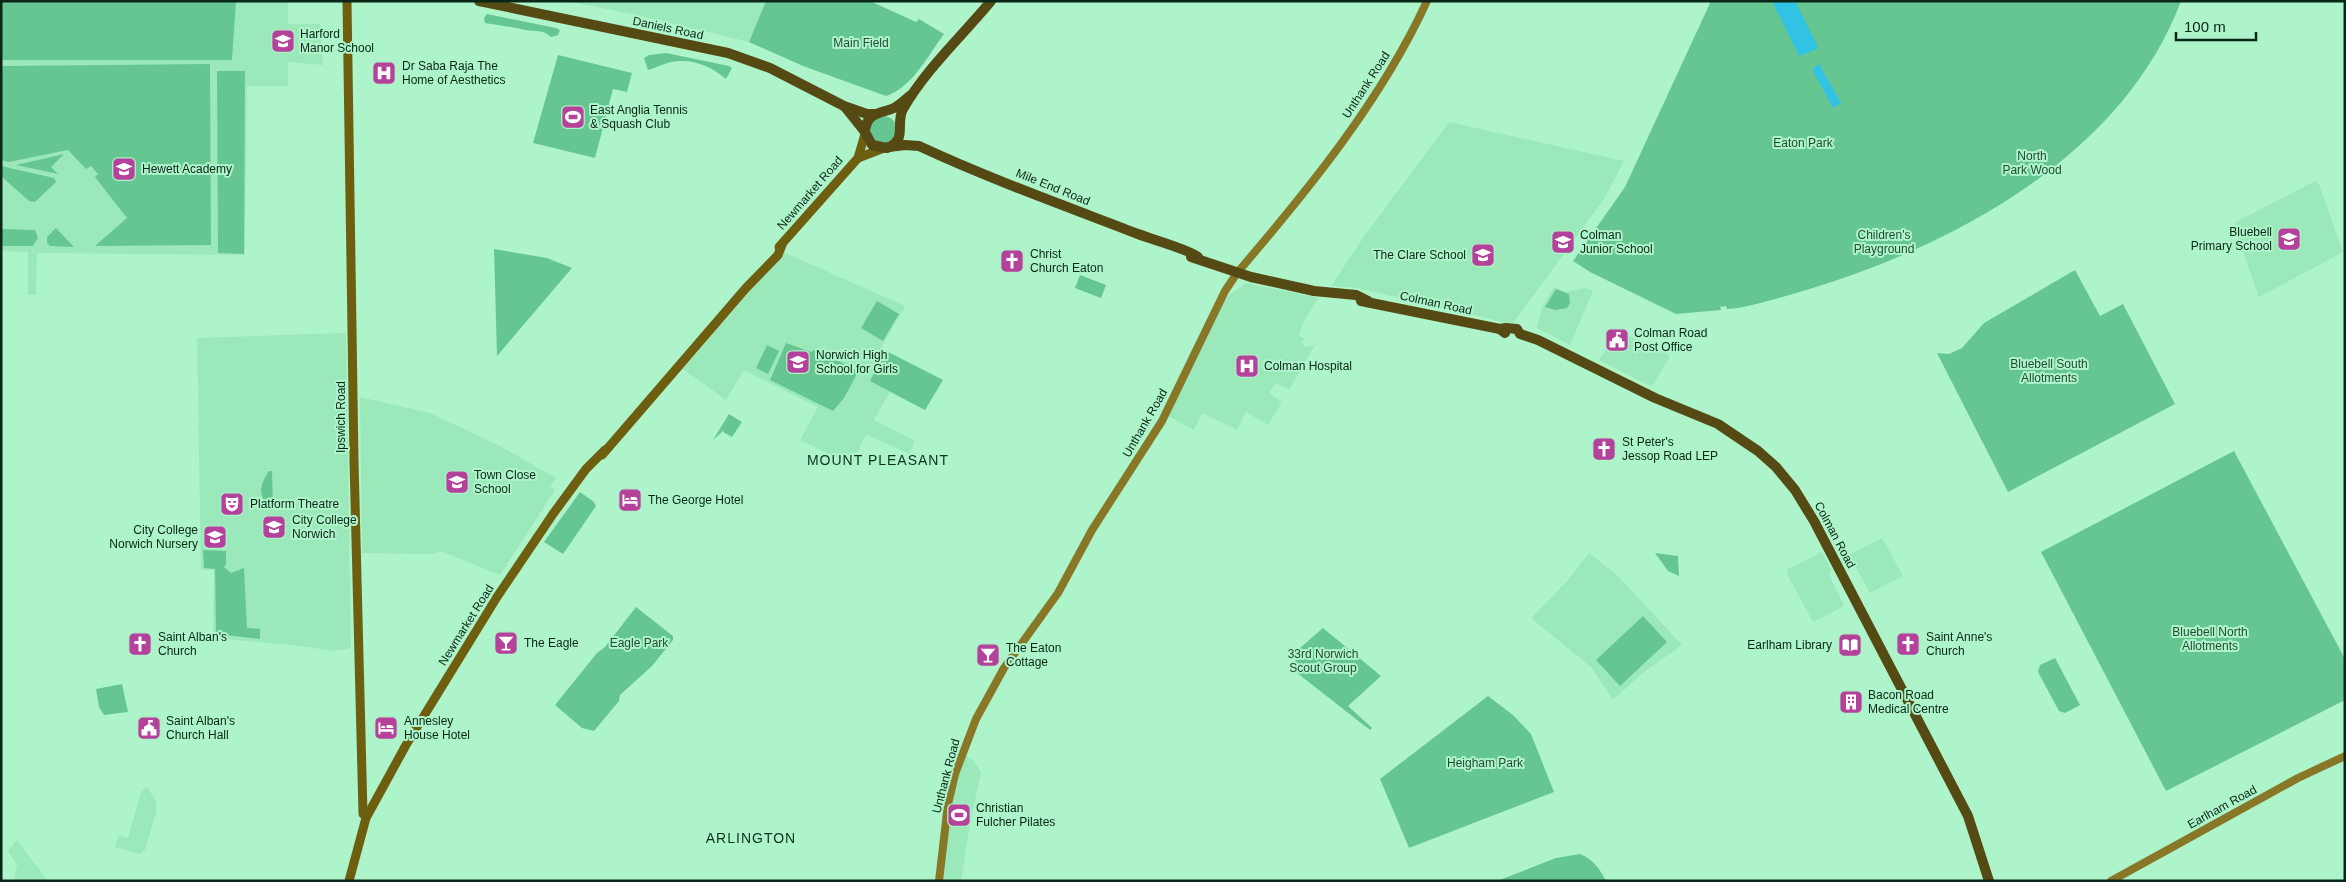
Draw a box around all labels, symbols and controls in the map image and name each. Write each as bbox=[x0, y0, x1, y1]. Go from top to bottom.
scale bar bbox=[2176, 10, 2256, 42]
street label: Daniels Road bbox=[631, 14, 705, 42]
text: 100 m bbox=[2184, 18, 2226, 35]
place label: Harford Manor School bbox=[300, 27, 374, 55]
school or university icon: Harford Manor School bbox=[270, 28, 296, 54]
park label: Main Field bbox=[833, 36, 889, 50]
street label: Unthank Road bbox=[1339, 49, 1393, 121]
place label: Dr Saba Raja The Home of Aesthetics bbox=[402, 59, 505, 87]
hospital icon: Dr Saba Raja The Home of Aesthetics bbox=[371, 60, 397, 86]
place label: East Anglia Tennis & Squash Club bbox=[590, 103, 688, 131]
sports icon: East Anglia Tennis & Squash Club bbox=[560, 104, 586, 130]
park label: Eaton Park bbox=[1773, 136, 1834, 150]
park label: North Park Wood bbox=[2002, 149, 2062, 177]
street label: Newmarket Road bbox=[774, 153, 846, 233]
school or university icon: Hewett Academy bbox=[111, 156, 137, 182]
place label: Hewett Academy bbox=[142, 162, 232, 176]
street label: Mile End Road bbox=[1014, 166, 1092, 208]
place label: Bluebell Primary School bbox=[2191, 225, 2272, 253]
school or university icon: Bluebell Primary School bbox=[2276, 226, 2302, 252]
place label: Colman Junior School bbox=[1580, 228, 1653, 256]
park label: Children's Playground bbox=[1854, 228, 1914, 256]
school or university icon: Colman Junior School bbox=[1550, 229, 1576, 255]
school or university icon: The Clare School bbox=[1470, 242, 1496, 268]
place label: Christ Church Eaton bbox=[1030, 247, 1103, 275]
church icon: Christ Church Eaton bbox=[999, 248, 1025, 274]
place label: The Clare School bbox=[1373, 248, 1466, 262]
street label: Colman Road bbox=[1399, 289, 1473, 317]
place label: Colman Road Post Office bbox=[1634, 326, 1707, 354]
public building icon: Colman Road Post Office bbox=[1604, 327, 1630, 353]
place label: Norwich High School for Girls bbox=[816, 348, 898, 376]
school or university icon: Norwich High School for Girls bbox=[785, 349, 811, 375]
hospital icon: Colman Hospital bbox=[1234, 353, 1260, 379]
park label: Bluebell South Allotments bbox=[2010, 357, 2088, 385]
place label: Colman Hospital bbox=[1264, 359, 1352, 373]
street label: Ipswich Road bbox=[334, 381, 348, 453]
street label: Unthank Road bbox=[1120, 386, 1170, 460]
place label: St Peter's Jessop Road LEP bbox=[1622, 435, 1718, 463]
church icon: St Peter's Jessop Road LEP bbox=[1591, 436, 1617, 462]
district label: MOUNT PLEASANT bbox=[807, 452, 949, 468]
place label: Town Close School bbox=[474, 468, 536, 496]
school or university icon: Town Close School bbox=[444, 469, 470, 495]
hotel icon: The George Hotel bbox=[617, 487, 643, 513]
theatre icon: Platform Theatre bbox=[219, 491, 245, 517]
place label: The George Hotel bbox=[648, 493, 743, 507]
place label: Platform Theatre bbox=[250, 497, 339, 511]
street label: Colman Road bbox=[1812, 499, 1858, 571]
place label: City College Norwich bbox=[292, 513, 357, 541]
school or university icon: City College Norwich bbox=[261, 514, 287, 540]
place label: City College Norwich Nursery bbox=[109, 523, 198, 551]
school or university icon: City College Norwich Nursery bbox=[202, 524, 228, 550]
street label: Newmarket Road bbox=[436, 582, 496, 668]
park label: Bluebell North Allotments bbox=[2172, 625, 2248, 653]
place label: Saint Alban's Church bbox=[158, 630, 227, 658]
bar icon: The Eagle bbox=[493, 630, 519, 656]
place label: Saint Anne's Church bbox=[1926, 630, 1992, 658]
church icon: Saint Alban's Church bbox=[127, 631, 153, 657]
church icon: Saint Anne's Church bbox=[1895, 631, 1921, 657]
library icon: Earlham Library bbox=[1837, 632, 1863, 658]
place label: The Eagle bbox=[524, 636, 579, 650]
park label: Eagle Park bbox=[610, 636, 669, 650]
place label: Earlham Library bbox=[1747, 638, 1832, 652]
place label: The Eaton Cottage bbox=[1006, 641, 1061, 669]
bar icon: The Eaton Cottage bbox=[975, 642, 1001, 668]
park label: 33rd Norwich Scout Group bbox=[1288, 647, 1358, 675]
place label: Bacon Road Medical Centre bbox=[1868, 688, 1949, 716]
building icon: Bacon Road Medical Centre bbox=[1838, 689, 1864, 715]
place label: Saint Alban's Church Hall bbox=[166, 714, 235, 742]
place label: Annesley House Hotel bbox=[404, 714, 470, 742]
public building icon: Saint Alban's Church Hall bbox=[136, 715, 162, 741]
hotel icon: Annesley House Hotel bbox=[373, 715, 399, 741]
street label: Unthank Road bbox=[929, 737, 963, 815]
park label: Heigham Park bbox=[1447, 756, 1524, 770]
street label: Earlham Road bbox=[2185, 782, 2259, 832]
place label: Christian Fulcher Pilates bbox=[976, 801, 1055, 829]
sports icon: Christian Fulcher Pilates bbox=[946, 802, 972, 828]
district label: ARLINGTON bbox=[706, 830, 796, 846]

